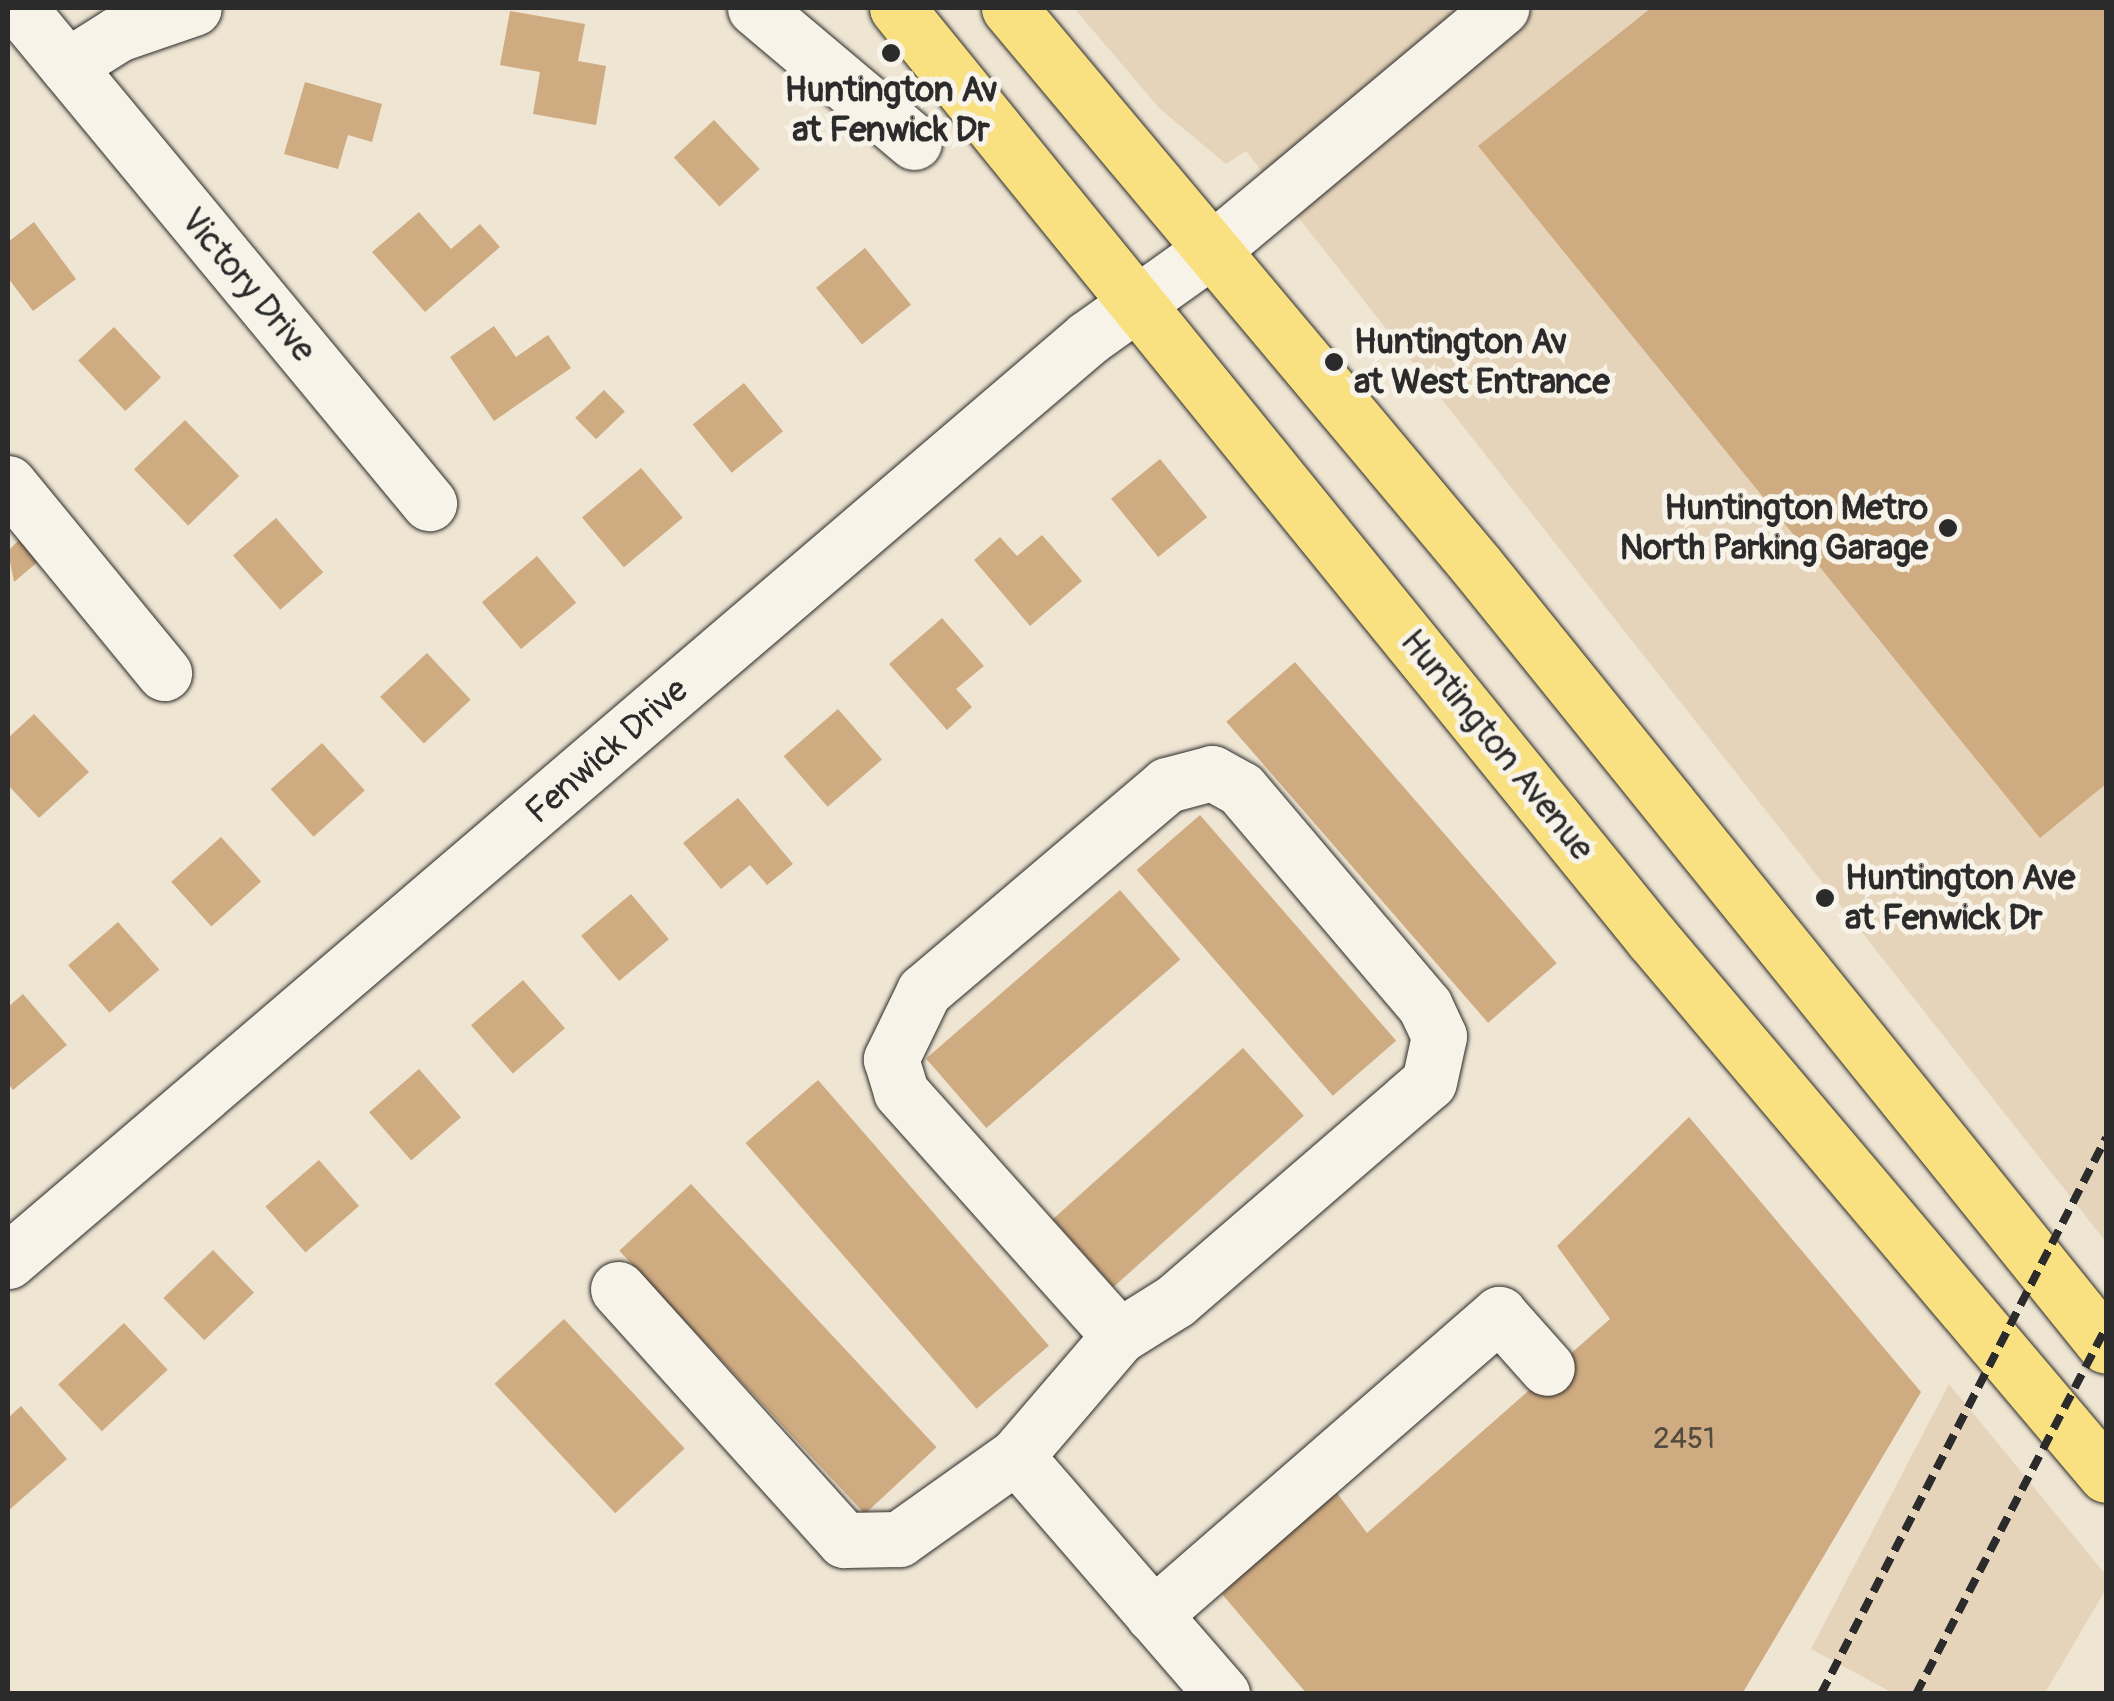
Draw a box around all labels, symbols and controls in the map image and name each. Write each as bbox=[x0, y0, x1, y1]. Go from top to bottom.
marker: Huntington Av at Fenwick Dr bbox=[880, 42, 902, 64]
place label: Huntington Av at Fenwick Dr bbox=[785, 69, 997, 151]
street label: Victory Drive bbox=[172, 200, 324, 370]
place label: Huntington Av at West Entrance bbox=[1354, 321, 1610, 403]
marker: Huntington Av at West Entrance bbox=[1323, 351, 1345, 373]
place label: Huntington Metro North Parking Garage bbox=[1620, 487, 1928, 569]
marker: Huntington Metro North Parking Garage bbox=[1937, 517, 1959, 539]
street label: Huntington Avenue bbox=[1391, 621, 1603, 869]
street label: Fenwick Drive bbox=[517, 669, 697, 833]
place label: Huntington Ave at Fenwick Dr bbox=[1845, 857, 2075, 939]
marker: Huntington Ave at Fenwick Dr bbox=[1814, 887, 1836, 909]
house number: 2451 bbox=[1653, 1421, 1715, 1457]

